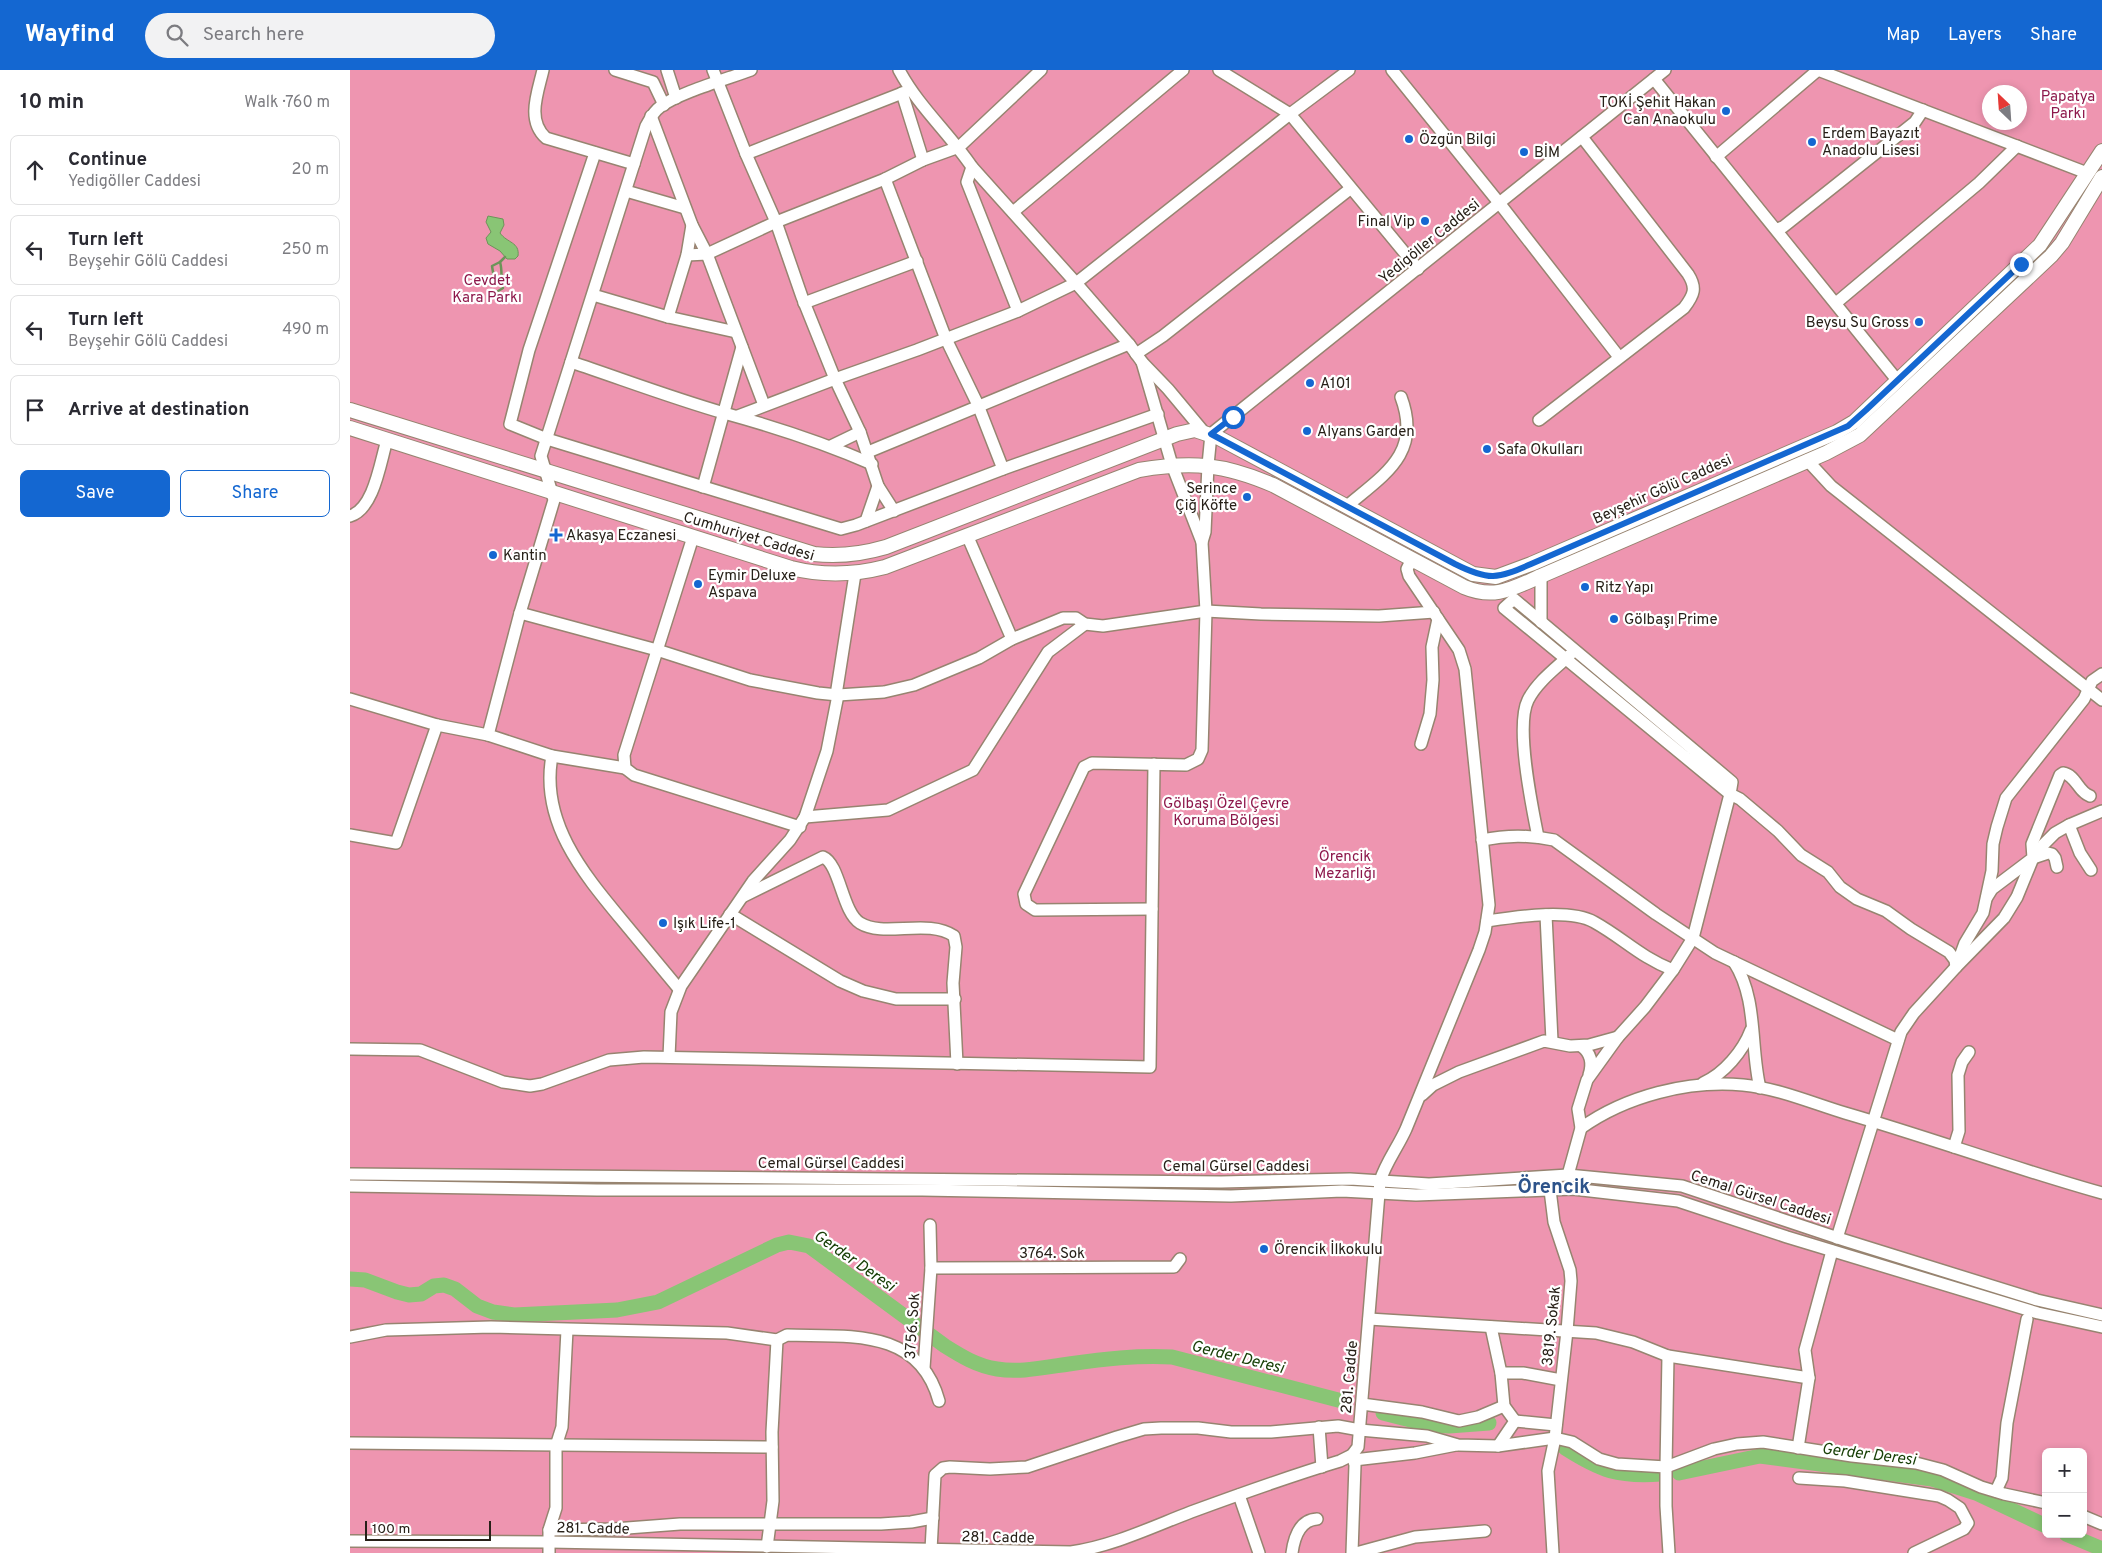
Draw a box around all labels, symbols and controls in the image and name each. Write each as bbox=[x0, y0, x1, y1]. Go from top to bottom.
search box bbox=[145, 13, 495, 58]
text: Wayfind bbox=[25, 20, 115, 50]
icon: search bbox=[163, 21, 191, 49]
text: Search here bbox=[203, 23, 304, 47]
text: Map bbox=[1886, 24, 1920, 47]
text: Layers bbox=[1948, 24, 2002, 47]
text: Share bbox=[2030, 24, 2077, 47]
north arrow bbox=[1982, 85, 2027, 130]
park label: Papatya Parkı bbox=[2041, 88, 2095, 124]
text: 10 min bbox=[20, 89, 84, 116]
text: Walk · 760 m bbox=[244, 93, 330, 113]
place label: TOKİ Şehit Hakan Can Anaokulu bbox=[1599, 93, 1716, 130]
marker: TOKİ Şehit Hakan Can Anaokulu bbox=[1720, 105, 1732, 117]
place label: Erdem Bayazıt Anadolu Lisesi bbox=[1822, 125, 1920, 161]
place label: Özgün Bilgi bbox=[1419, 130, 1496, 150]
marker: Özgün Bilgi bbox=[1403, 133, 1415, 145]
marker: Erdem Bayazıt Anadolu Lisesi bbox=[1806, 136, 1818, 148]
place label: BİM bbox=[1534, 143, 1560, 163]
marker: BİM bbox=[1518, 146, 1530, 158]
text: Continue bbox=[68, 148, 147, 172]
icon: ahead bbox=[21, 156, 49, 184]
text: 20 m bbox=[292, 160, 329, 180]
text: Yedigöller Caddesi bbox=[68, 172, 201, 192]
street label: Yedigöller Caddesi bbox=[1376, 196, 1484, 289]
place label: Final Vip bbox=[1357, 213, 1415, 232]
marker: Final Vip bbox=[1419, 215, 1431, 227]
text: Turn left bbox=[68, 228, 144, 252]
icon: left bbox=[21, 236, 49, 264]
text: 250 m bbox=[282, 240, 329, 260]
text: Beyşehir Gölü Caddesi bbox=[68, 252, 228, 272]
route end bbox=[2010, 253, 2033, 276]
park label: Cevdet Kara Parkı bbox=[452, 272, 522, 308]
text: Turn left bbox=[68, 308, 144, 332]
place label: Beysu Su Gross bbox=[1806, 314, 1909, 333]
icon: left bbox=[21, 316, 49, 344]
marker: Beysu Su Gross bbox=[1913, 316, 1925, 328]
text: 490 m bbox=[282, 320, 329, 340]
text: Beyşehir Gölü Caddesi bbox=[68, 332, 228, 352]
place label: A101 bbox=[1320, 375, 1351, 394]
marker: A101 bbox=[1304, 377, 1316, 389]
icon: arrive bbox=[21, 396, 49, 424]
text: Arrive at destination bbox=[68, 398, 249, 422]
route start bbox=[1222, 406, 1245, 429]
place label: Alyans Garden bbox=[1317, 423, 1415, 442]
marker: Alyans Garden bbox=[1301, 425, 1313, 437]
place label: Safa Okulları bbox=[1497, 441, 1583, 460]
marker: Safa Okulları bbox=[1481, 443, 1493, 455]
street label: Beyşehir Gölü Caddesi bbox=[1590, 451, 1735, 530]
button: Save bbox=[20, 470, 170, 517]
button: Share bbox=[180, 470, 330, 517]
place label: Serince Çiğ Köfte bbox=[1175, 480, 1237, 516]
marker: Serince Çiğ Köfte bbox=[1241, 491, 1253, 503]
street label: Cumhuriyet Caddesi bbox=[681, 508, 816, 566]
place label: Akasya Eczanesi bbox=[566, 527, 676, 546]
marker: Akasya Eczanesi bbox=[550, 529, 562, 541]
place label: Kantin bbox=[503, 547, 547, 566]
marker: Kantin bbox=[487, 549, 499, 561]
place label: Eymir Deluxe Aspava bbox=[708, 567, 796, 603]
marker: Eymir Deluxe Aspava bbox=[692, 578, 704, 590]
place label: Ritz Yapı bbox=[1595, 579, 1654, 598]
marker: Ritz Yapı bbox=[1579, 581, 1591, 593]
place label: Gölbaşı Prime bbox=[1624, 611, 1718, 630]
marker: Gölbaşı Prime bbox=[1608, 613, 1620, 625]
park label: Gölbaşı Özel Çevre Koruma Bölgesi bbox=[1163, 794, 1289, 831]
park label: Örencik Mezarlığı bbox=[1314, 847, 1376, 884]
place label: Işık Life-1 bbox=[673, 915, 736, 934]
marker: Işık Life-1 bbox=[657, 917, 669, 929]
street label: Cemal Gürsel Caddesi bbox=[758, 1155, 904, 1174]
street label: Cemal Gürsel Caddesi bbox=[1163, 1158, 1309, 1177]
street label: Cemal Gürsel Caddesi bbox=[1688, 1167, 1833, 1230]
district label: Örencik bbox=[1517, 1174, 1591, 1201]
water label: Gerder Deresi bbox=[809, 1226, 899, 1298]
place label: Örencik İlkokulu bbox=[1274, 1240, 1383, 1260]
marker: Örencik İlkokulu bbox=[1258, 1243, 1270, 1255]
street label: 3764. Sok bbox=[1019, 1245, 1085, 1264]
street label: 3819. Sokak bbox=[1539, 1285, 1566, 1367]
street label: 3756. Sok bbox=[902, 1292, 925, 1360]
water label: Gerder Deresi bbox=[1189, 1337, 1287, 1379]
street label: 281. Cadde bbox=[1338, 1340, 1363, 1415]
water label: Gerder Deresi bbox=[1820, 1439, 1918, 1471]
map controls bbox=[2042, 1448, 2087, 1538]
button: + bbox=[2042, 1448, 2087, 1493]
button: − bbox=[2042, 1493, 2087, 1538]
scale bar bbox=[365, 1518, 491, 1541]
street label: 281. Cadde bbox=[556, 1519, 630, 1540]
text: 100 m bbox=[372, 1521, 410, 1538]
street label: 281. Cadde bbox=[961, 1528, 1035, 1549]

